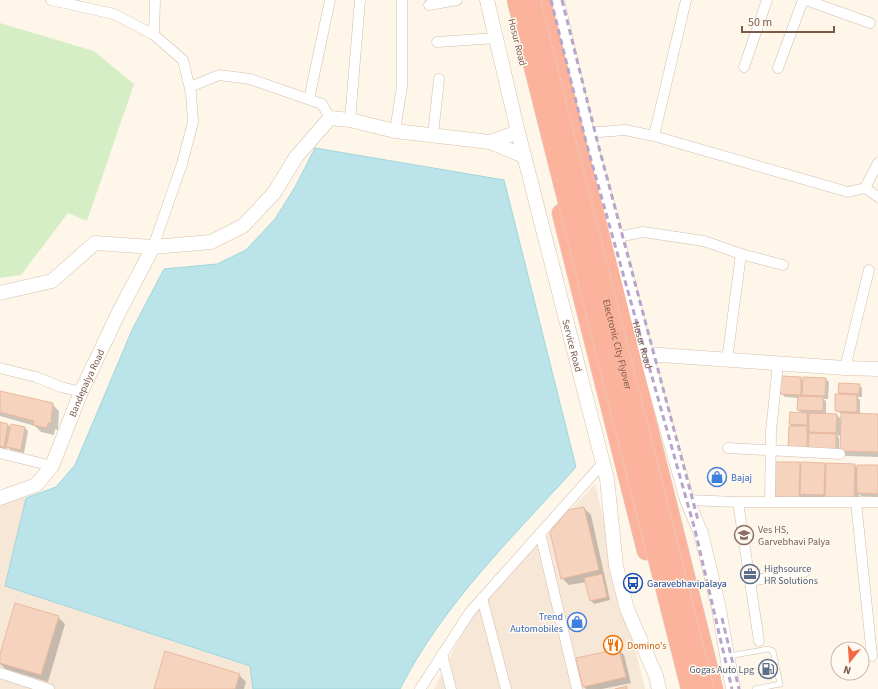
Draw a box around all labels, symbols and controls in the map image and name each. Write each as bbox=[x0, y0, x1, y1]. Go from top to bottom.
scale bar bbox=[742, 8, 834, 34]
text: 50 m bbox=[748, 14, 772, 31]
street label: Hosur Road bbox=[504, 17, 530, 67]
street label: Electronic City Flyover bbox=[599, 298, 635, 392]
street label: Service Road bbox=[558, 318, 585, 374]
street label: Hosur Road bbox=[629, 320, 655, 370]
street label: Bandepalya Road bbox=[66, 347, 108, 419]
shop icon: Bajaj bbox=[706, 466, 728, 488]
place label: Bajaj bbox=[731, 471, 752, 485]
place label: Ves HS, Garvebhavi Palya bbox=[758, 523, 830, 549]
school or university icon: Ves HS, Garvebhavi Palya bbox=[733, 524, 755, 546]
place label: Highsource HR Solutions bbox=[764, 562, 818, 588]
office icon: Highsource HR Solutions bbox=[739, 563, 761, 585]
bus stop icon: Garavebhavipalaya bbox=[622, 572, 644, 594]
place label: Garavebhavipalaya bbox=[647, 577, 727, 591]
place label: Trend Automobiles bbox=[510, 610, 563, 636]
shop icon: Trend Automobiles bbox=[566, 611, 588, 633]
restaurant icon: Domino's bbox=[602, 634, 624, 656]
place label: Domino's bbox=[627, 639, 666, 653]
north arrow bbox=[830, 641, 870, 681]
fuel station icon: Gogas Auto Lpg bbox=[757, 658, 779, 680]
text: N bbox=[842, 662, 853, 678]
place label: Gogas Auto Lpg bbox=[689, 663, 754, 677]

